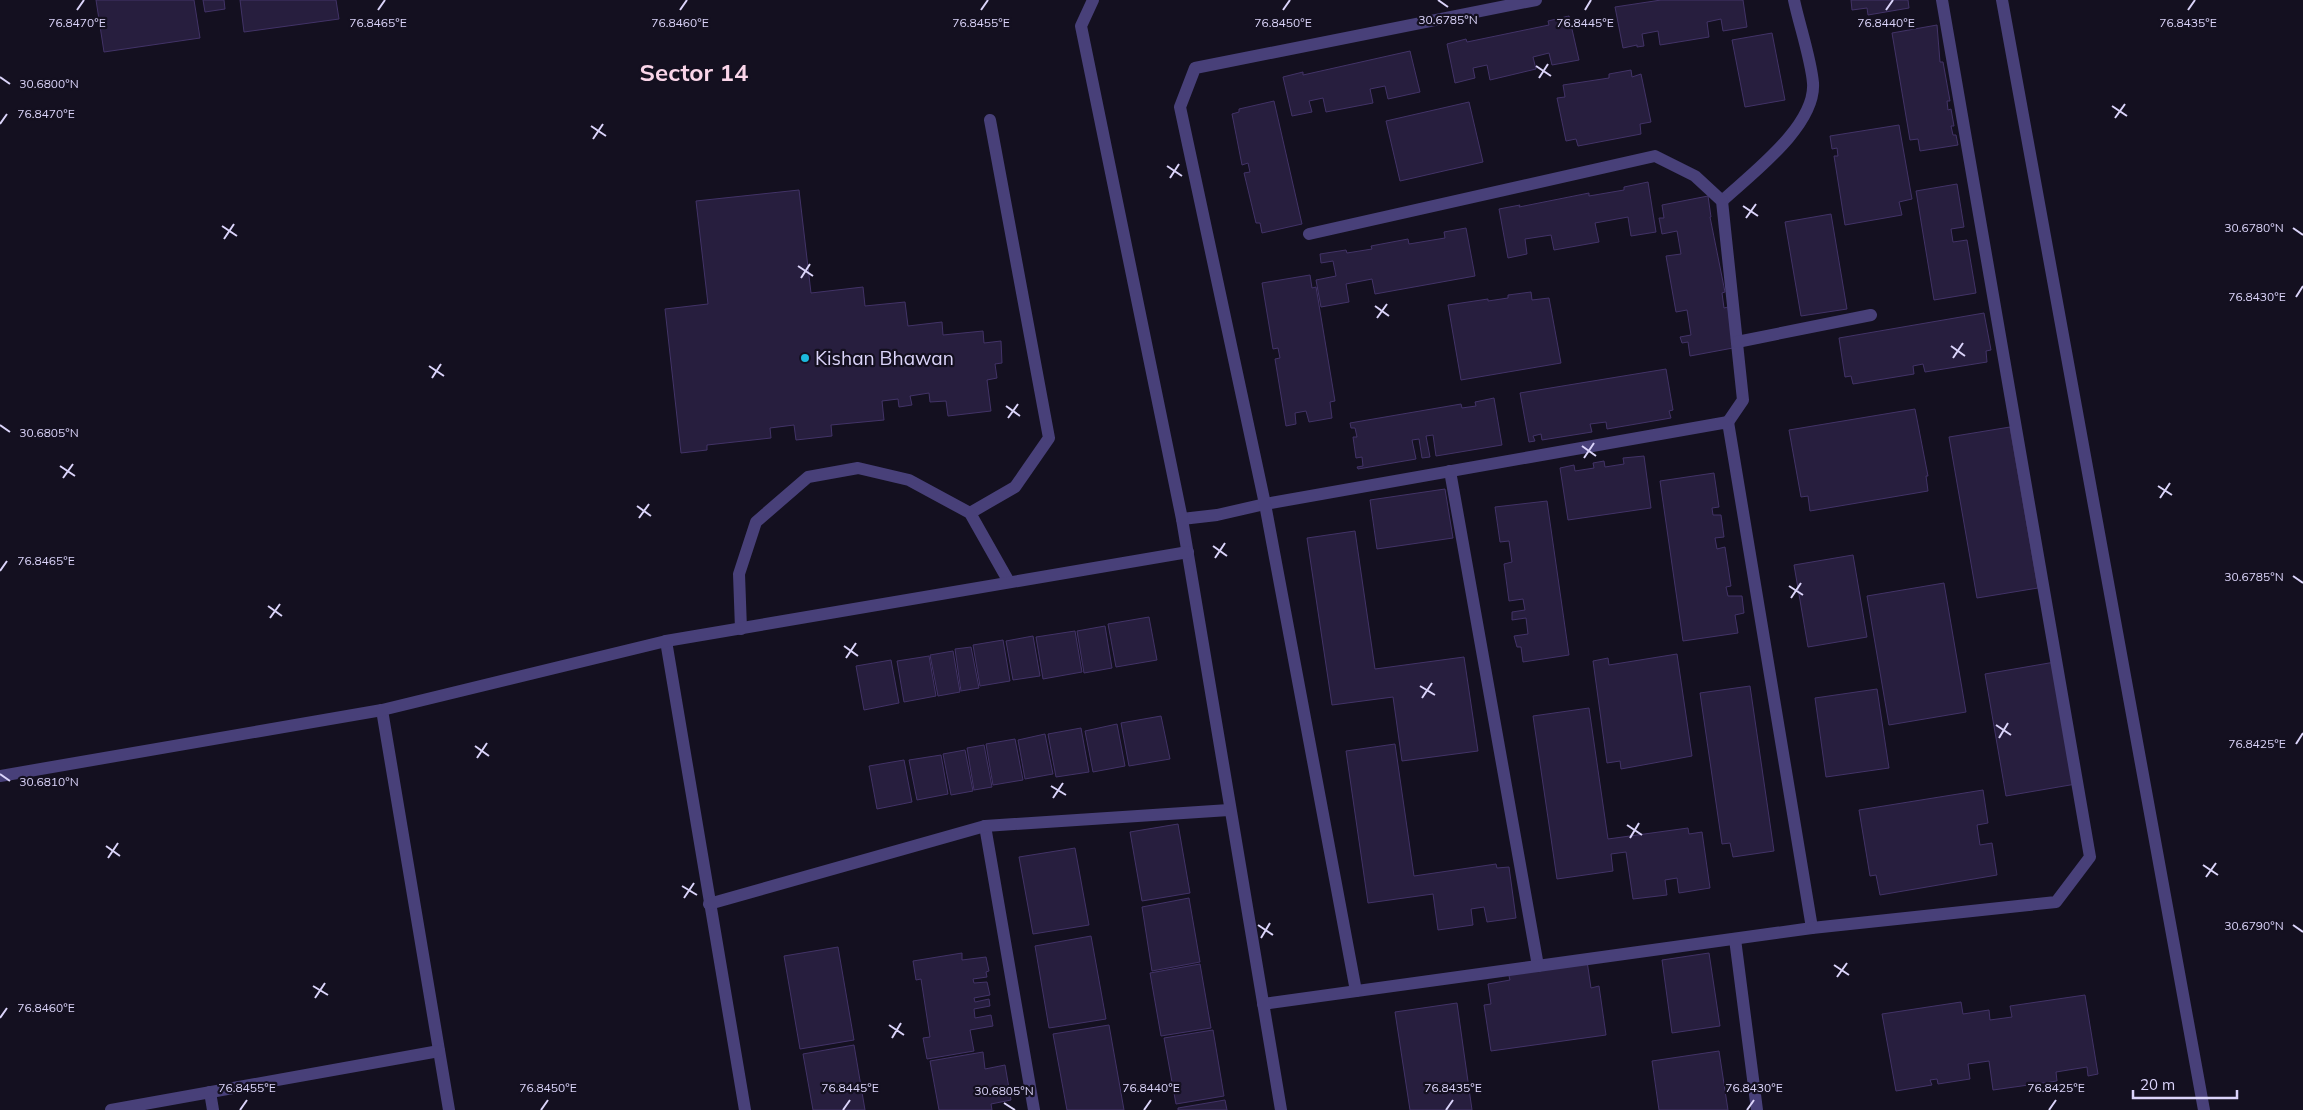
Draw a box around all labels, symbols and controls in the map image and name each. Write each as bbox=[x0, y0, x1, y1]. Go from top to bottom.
text: 30.6785°N bbox=[1418, 12, 1478, 27]
text: 76.8470°E bbox=[48, 15, 106, 30]
text: 76.8465°E bbox=[349, 15, 407, 30]
text: 76.8460°E bbox=[651, 15, 709, 30]
text: 76.8455°E bbox=[952, 15, 1010, 30]
text: 76.8450°E bbox=[1254, 15, 1312, 30]
text: 76.8445°E bbox=[1556, 15, 1614, 30]
text: 76.8440°E bbox=[1857, 15, 1915, 30]
text: 76.8435°E bbox=[2159, 15, 2217, 30]
district label: Sector 14 bbox=[640, 57, 748, 87]
text: 30.6800°N bbox=[19, 76, 79, 91]
text: 76.8470°E bbox=[17, 106, 75, 121]
text: 30.6780°N bbox=[2224, 220, 2284, 235]
text: 76.8430°E bbox=[2228, 289, 2286, 304]
place label: Kishan Bhawan bbox=[815, 346, 954, 370]
marker: Kishan Bhawan bbox=[799, 352, 811, 364]
text: 30.6805°N bbox=[19, 425, 79, 440]
text: 76.8465°E bbox=[17, 553, 75, 568]
text: 30.6785°N bbox=[2224, 569, 2284, 584]
text: 76.8425°E bbox=[2228, 736, 2286, 751]
text: 30.6810°N bbox=[19, 774, 79, 789]
text: 30.6790°N bbox=[2224, 918, 2284, 933]
text: 76.8460°E bbox=[17, 1000, 75, 1015]
scale bar bbox=[2133, 1068, 2237, 1100]
text: 20 m bbox=[2140, 1075, 2175, 1094]
text: 76.8455°E bbox=[218, 1080, 276, 1095]
text: 76.8450°E bbox=[519, 1080, 577, 1095]
text: 76.8445°E bbox=[821, 1080, 879, 1095]
text: 76.8440°E bbox=[1122, 1080, 1180, 1095]
text: 76.8435°E bbox=[1424, 1080, 1482, 1095]
text: 76.8430°E bbox=[1725, 1080, 1783, 1095]
text: 76.8425°E bbox=[2027, 1080, 2085, 1095]
text: 30.6805°N bbox=[974, 1083, 1034, 1098]

